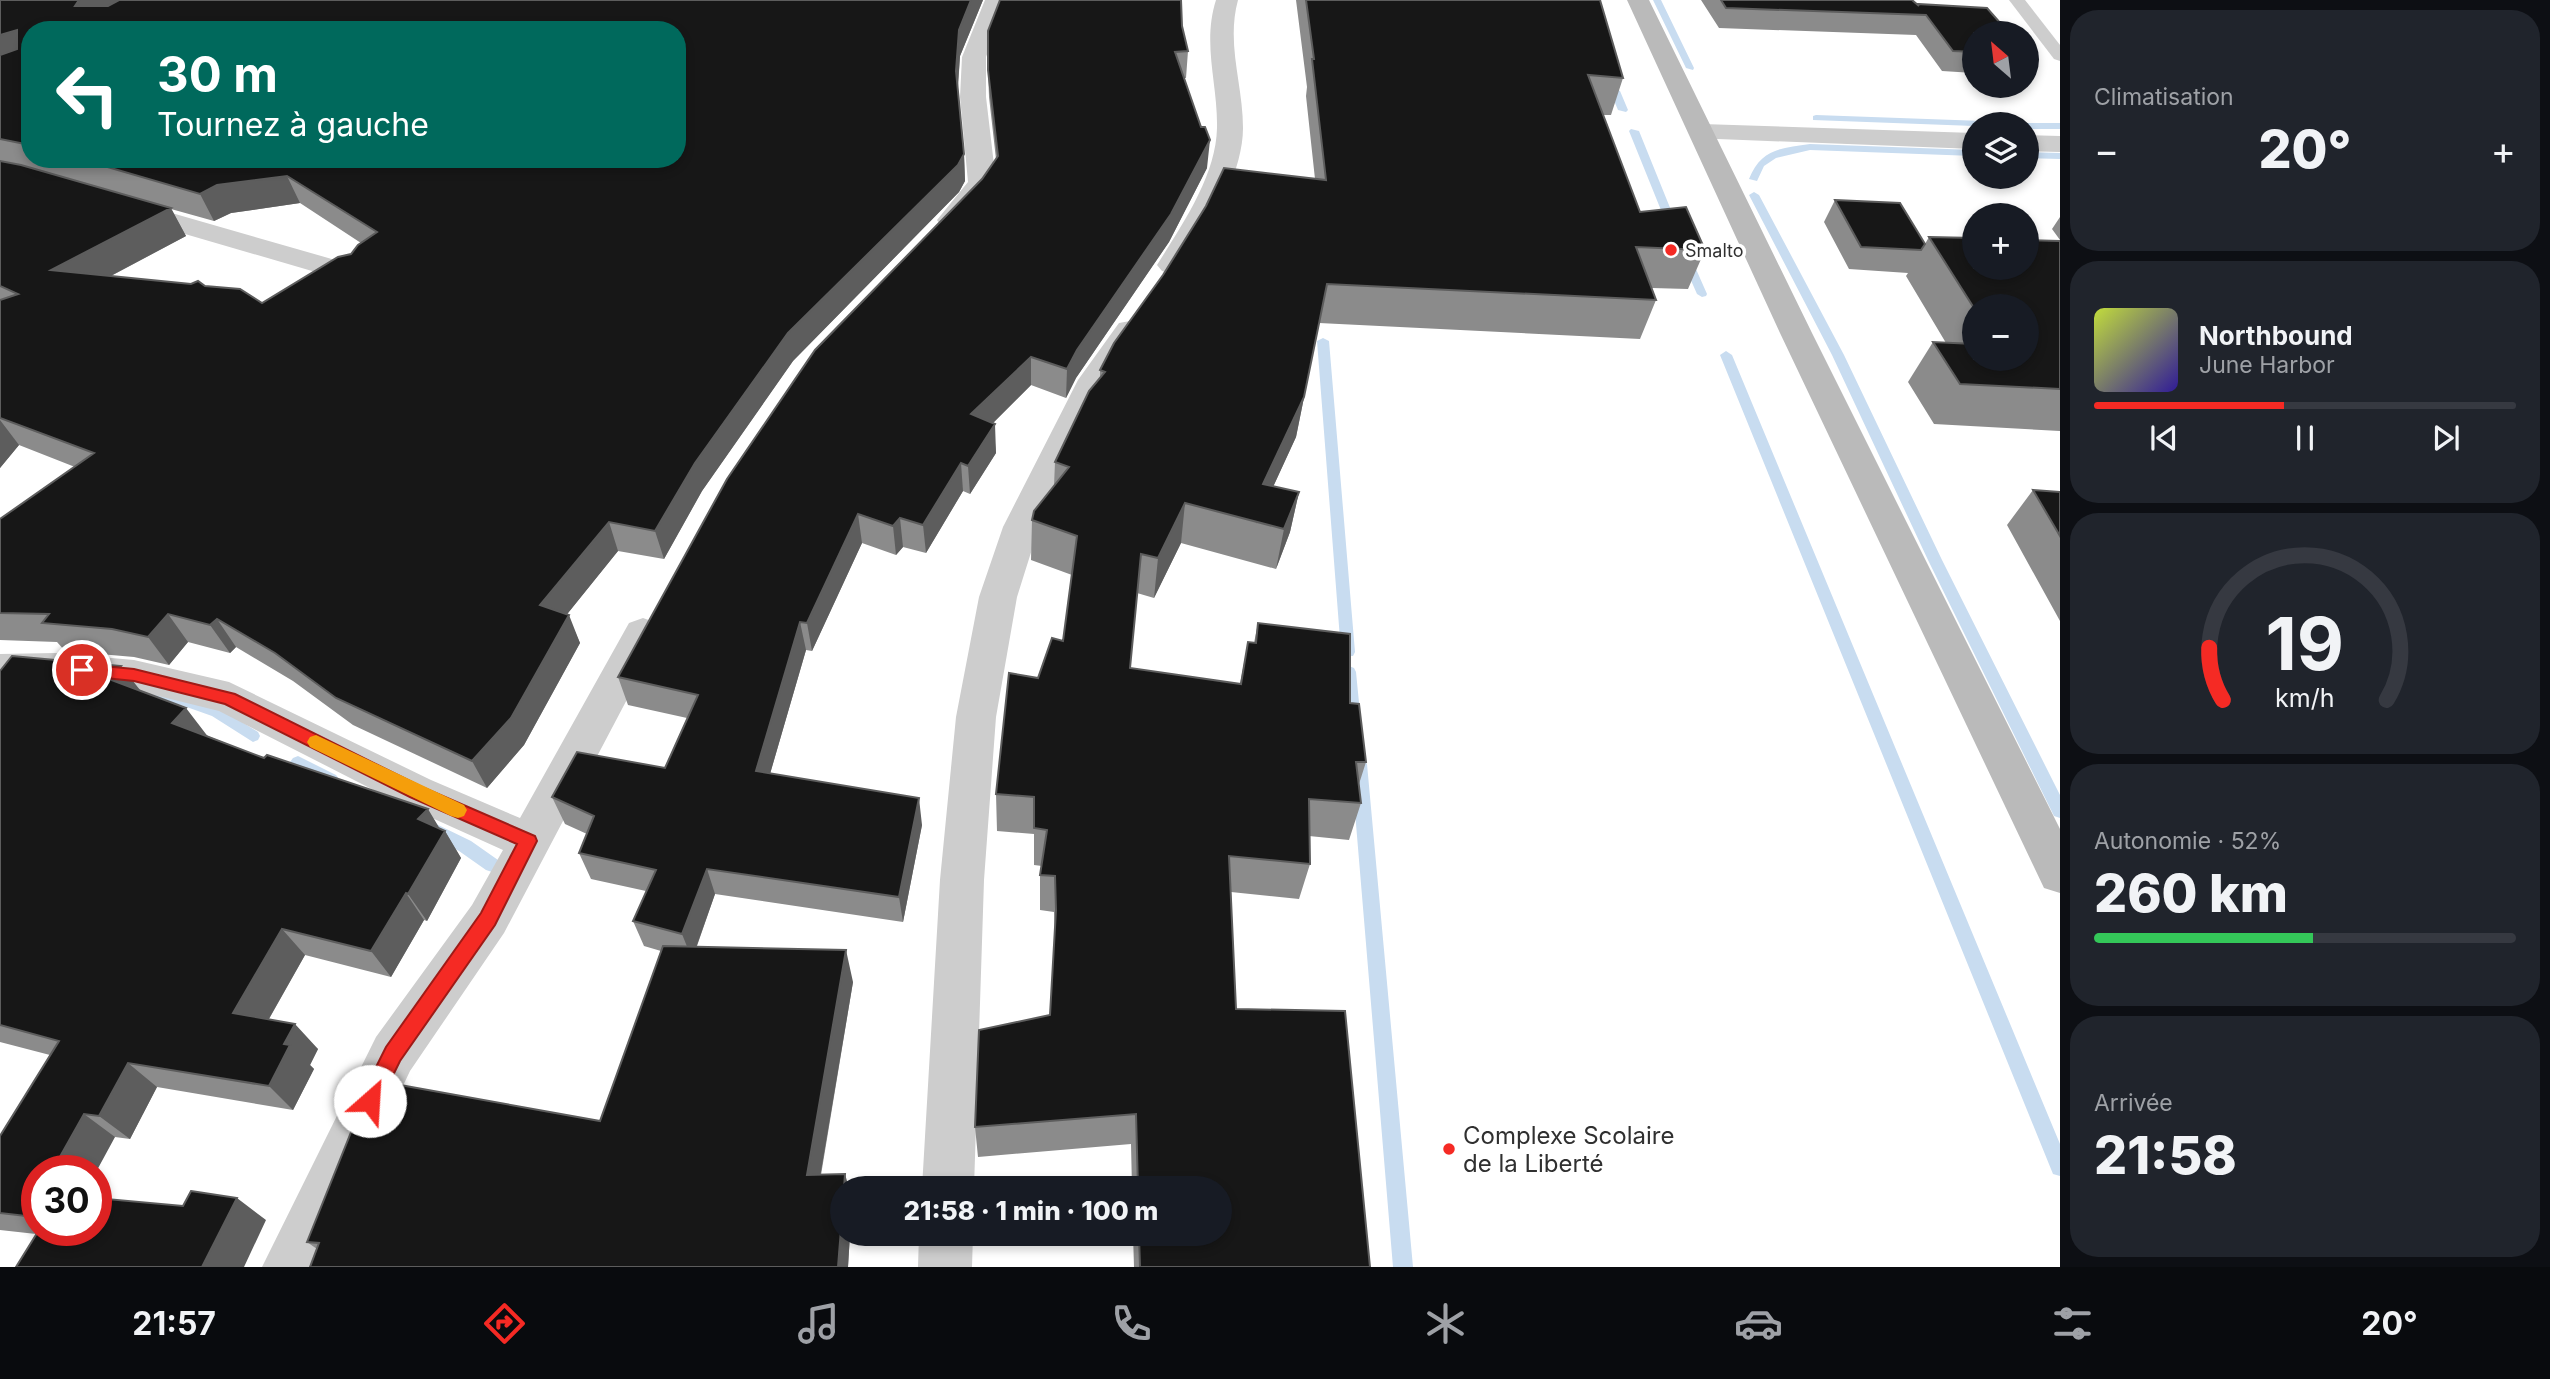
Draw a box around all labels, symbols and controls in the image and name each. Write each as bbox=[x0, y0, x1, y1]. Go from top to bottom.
north arrow bbox=[1962, 21, 2039, 98]
map controls bbox=[1962, 21, 2039, 371]
text: 30 m bbox=[157, 45, 278, 104]
icon: left bbox=[42, 49, 133, 140]
text: Climatisation bbox=[2094, 83, 2234, 111]
text: Tournez à gauche bbox=[157, 105, 429, 144]
button: layers bbox=[1962, 112, 2039, 189]
text: 20° bbox=[2258, 118, 2352, 181]
text: − bbox=[2094, 127, 2119, 173]
text: + bbox=[2491, 127, 2516, 173]
button: + bbox=[1962, 203, 2039, 280]
place label: Smalto bbox=[1685, 240, 1744, 261]
marker: Smalto bbox=[1663, 242, 1679, 258]
button: − bbox=[1962, 294, 2039, 371]
text: Northbound bbox=[2199, 320, 2353, 351]
text: June Harbor bbox=[2199, 351, 2335, 379]
icon: previous bbox=[2145, 419, 2183, 457]
icon: pause bbox=[2286, 419, 2324, 457]
icon: next bbox=[2427, 419, 2465, 457]
text: 19 bbox=[2266, 599, 2344, 688]
pin bbox=[52, 640, 112, 700]
icon: arrive bbox=[63, 651, 101, 689]
text: km/h bbox=[2275, 682, 2335, 712]
text: Autonomie · 52% bbox=[2094, 827, 2281, 855]
text: 260 km bbox=[2094, 862, 2288, 925]
position arrow bbox=[333, 1064, 407, 1138]
text: Arrivée bbox=[2094, 1089, 2173, 1117]
place label: Complexe Scolaire de la Liberté bbox=[1463, 1121, 1674, 1178]
text: 21:58 bbox=[2094, 1124, 2237, 1187]
marker: Complexe Scolaire de la Liberté bbox=[1441, 1141, 1457, 1157]
speed limit sign: 30 bbox=[21, 1155, 112, 1246]
text: 21:58 · 1 min · 100 m bbox=[904, 1195, 1158, 1226]
icon: directions bbox=[480, 1299, 529, 1348]
icon: music bbox=[794, 1299, 843, 1348]
icon: phone bbox=[1107, 1299, 1156, 1348]
icon: climate bbox=[1421, 1299, 1470, 1348]
icon: car bbox=[1734, 1299, 1783, 1348]
icon: filters bbox=[2048, 1299, 2097, 1348]
text: 21:57 bbox=[132, 1304, 216, 1343]
text: 20° bbox=[2361, 1304, 2418, 1343]

